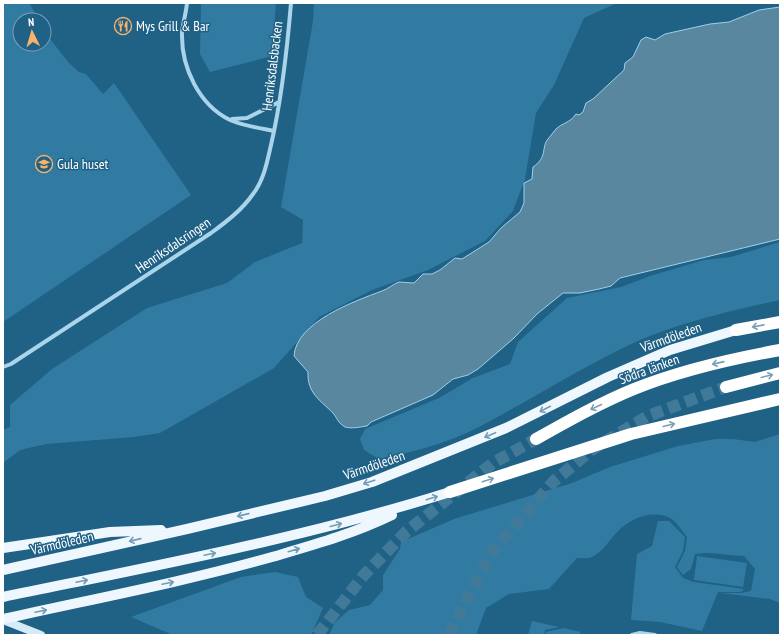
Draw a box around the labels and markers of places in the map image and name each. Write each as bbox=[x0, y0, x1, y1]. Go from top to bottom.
restaurant icon: Mys Grill & Bar bbox=[113, 16, 133, 36]
place label: Mys Grill & Bar bbox=[136, 17, 209, 35]
school or university icon: Gula huset bbox=[34, 154, 54, 174]
place label: Gula huset bbox=[57, 155, 109, 173]

